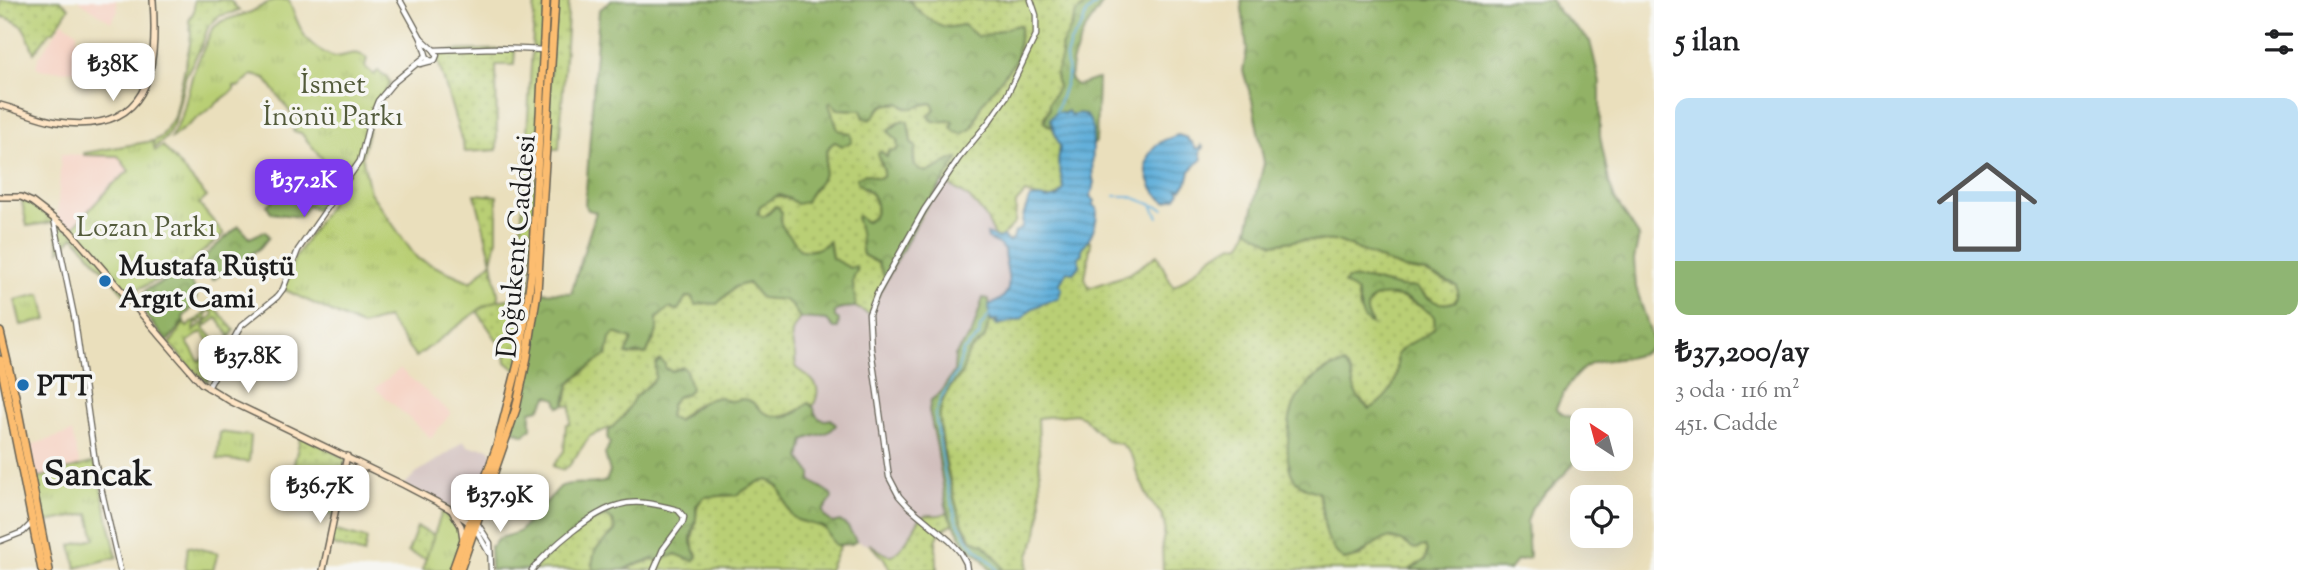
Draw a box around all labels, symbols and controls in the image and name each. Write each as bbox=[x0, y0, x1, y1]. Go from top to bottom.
text: 5 ilan bbox=[1675, 21, 1740, 64]
icon: filters bbox=[2260, 23, 2298, 61]
pin: ₺38K bbox=[72, 43, 154, 103]
text: ₺38K bbox=[88, 49, 138, 82]
park label: İsmet İnönü Parkı bbox=[263, 66, 403, 138]
street label: Doğukent Caddesi bbox=[488, 133, 548, 360]
icon: home bbox=[1924, 144, 2050, 270]
pin: ₺37.2K bbox=[247, 160, 361, 219]
text: ₺37.2K bbox=[271, 165, 337, 198]
park label: Lozan Parkı bbox=[76, 209, 216, 249]
place label: Mustafa Rüştü Argıt Cami bbox=[119, 248, 295, 320]
marker: Mustafa Rüştü Argıt Cami bbox=[97, 273, 113, 289]
text: ₺37,200/ay bbox=[1675, 332, 1809, 375]
pin: ₺37.8K bbox=[191, 336, 305, 395]
text: ₺37.8K bbox=[215, 341, 281, 374]
place label: PTT bbox=[37, 368, 92, 408]
text: 3 oda · 116 m² bbox=[1675, 375, 1800, 408]
marker: PTT bbox=[15, 377, 31, 393]
north arrow bbox=[1570, 408, 1633, 471]
map controls bbox=[1570, 408, 1633, 548]
text: 451. Cadde bbox=[1675, 408, 1778, 441]
district label: Sancak bbox=[44, 451, 152, 502]
pin: ₺36.7K bbox=[263, 466, 377, 525]
text: ₺36.7K bbox=[286, 471, 354, 504]
pin: ₺37.9K bbox=[443, 475, 557, 534]
text: ₺37.9K bbox=[467, 480, 533, 513]
button: locate bbox=[1570, 485, 1633, 548]

